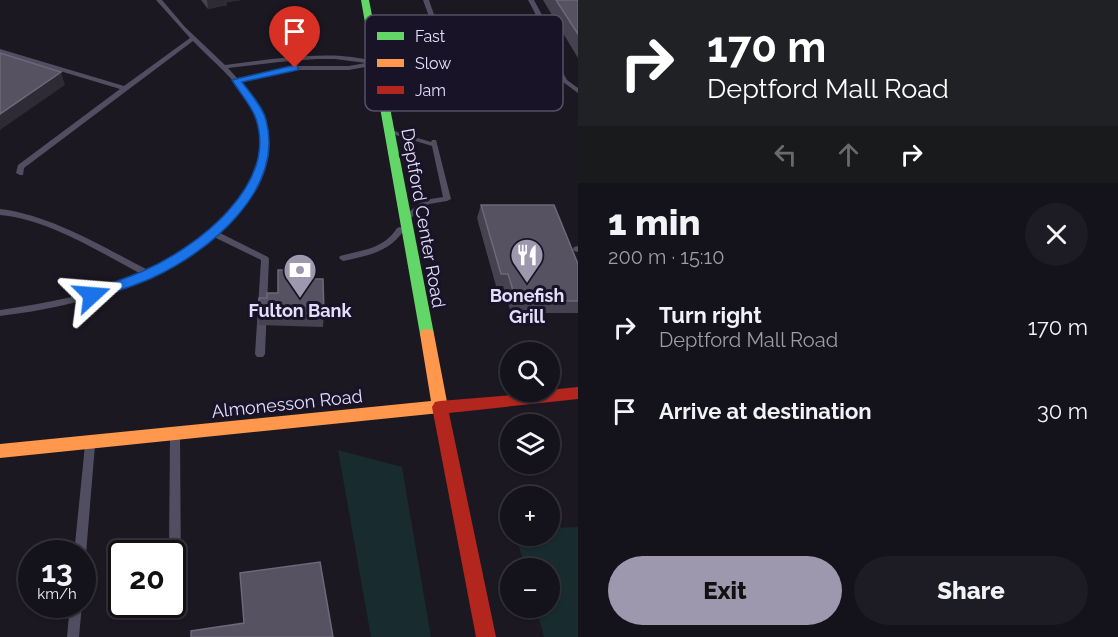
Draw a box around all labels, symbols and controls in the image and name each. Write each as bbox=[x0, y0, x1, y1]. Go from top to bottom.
pin bbox=[269, 6, 320, 68]
icon: arrive bbox=[278, 15, 311, 48]
legend bbox=[365, 15, 563, 111]
text: 170 m bbox=[707, 23, 826, 72]
icon: right bbox=[608, 24, 686, 102]
text: Fast bbox=[415, 27, 446, 46]
text: Slow bbox=[415, 54, 451, 73]
text: Deptford Mall Road bbox=[707, 73, 949, 104]
text: Jam bbox=[415, 81, 446, 100]
street label: Deptford Center Road bbox=[397, 126, 450, 309]
icon: left bbox=[769, 138, 802, 171]
icon: ahead bbox=[832, 138, 865, 171]
icon: right bbox=[895, 138, 928, 171]
text: 1 min bbox=[608, 201, 700, 243]
button: close bbox=[1025, 203, 1088, 266]
restaurant icon: Bonefish Grill bbox=[509, 237, 545, 284]
text: 200 m · 15:10 bbox=[608, 245, 724, 269]
bank icon: Fulton Bank bbox=[282, 252, 318, 299]
position arrow bbox=[60, 263, 124, 327]
place label: Bonefish Grill bbox=[490, 285, 564, 327]
place label: Fulton Bank bbox=[248, 300, 352, 321]
text: Turn right bbox=[659, 302, 762, 328]
icon: right bbox=[608, 311, 641, 344]
text: 170 m bbox=[1028, 314, 1088, 340]
text: Deptford Mall Road bbox=[659, 328, 838, 352]
map controls bbox=[500, 342, 560, 618]
button: search bbox=[500, 342, 560, 402]
street label: Almonesson Road bbox=[210, 385, 363, 422]
icon: arrive bbox=[608, 395, 641, 428]
text: Arrive at destination bbox=[659, 398, 872, 424]
text: 30 m bbox=[1037, 398, 1088, 424]
button: layers bbox=[500, 414, 560, 474]
button: + bbox=[500, 486, 560, 546]
speed limit sign: 20 bbox=[108, 540, 186, 618]
text: 13 bbox=[41, 554, 73, 589]
button: Exit bbox=[608, 556, 842, 625]
button: Share bbox=[854, 556, 1088, 625]
button: − bbox=[500, 558, 560, 618]
text: km/h bbox=[37, 585, 77, 603]

